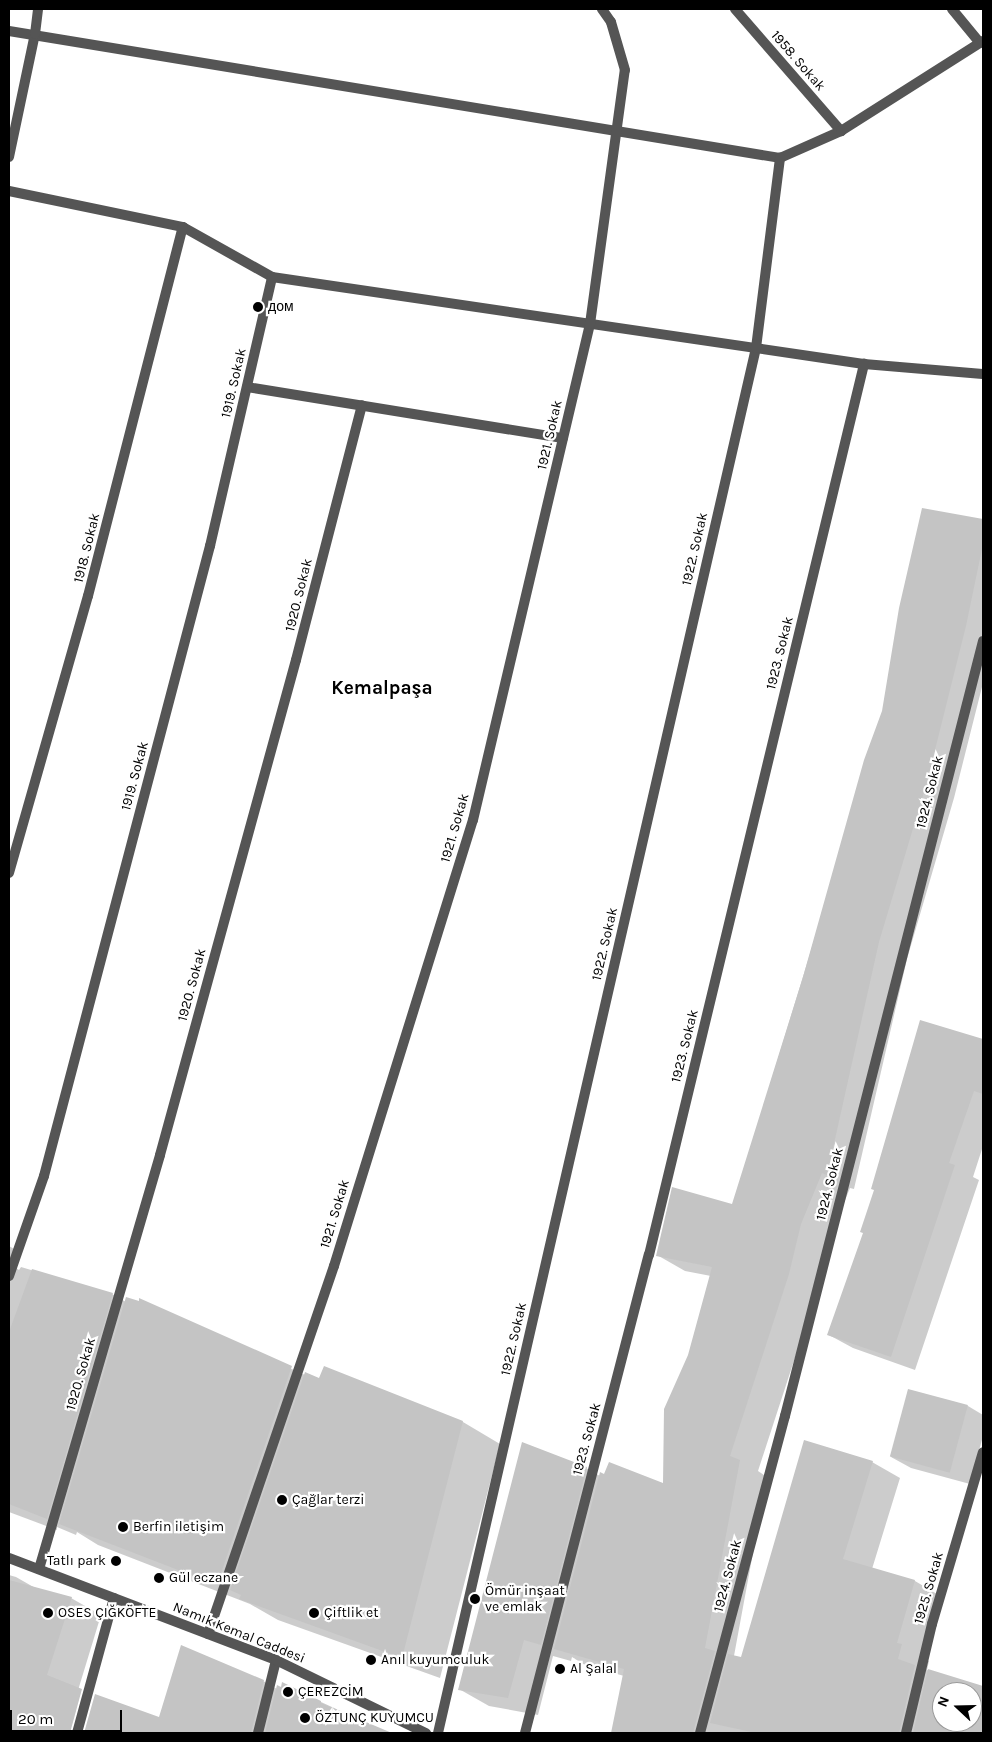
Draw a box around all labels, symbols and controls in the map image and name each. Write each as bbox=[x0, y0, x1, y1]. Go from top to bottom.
street label: 1958. Sokak bbox=[767, 27, 829, 95]
place label: дом bbox=[268, 299, 294, 315]
marker: дом bbox=[252, 301, 264, 313]
street label: 1919. Sokak bbox=[218, 347, 250, 419]
street label: 1921. Sokak bbox=[534, 399, 566, 471]
street label: 1918. Sokak bbox=[70, 511, 104, 585]
street label: 1922. Sokak bbox=[678, 511, 712, 587]
street label: 1920. Sokak bbox=[282, 557, 316, 633]
street label: 1923. Sokak bbox=[763, 615, 797, 691]
district label: Kemalpaşa bbox=[331, 678, 433, 700]
street label: 1919. Sokak bbox=[118, 740, 152, 812]
street label: 1924. Sokak bbox=[913, 754, 947, 830]
street label: 1921. Sokak bbox=[437, 792, 473, 864]
street label: 1922. Sokak bbox=[588, 906, 622, 982]
street label: 1920. Sokak bbox=[174, 947, 210, 1023]
street label: 1923. Sokak bbox=[668, 1008, 702, 1084]
street label: 1924. Sokak bbox=[813, 1146, 847, 1222]
street label: 1921. Sokak bbox=[317, 1178, 353, 1250]
street label: 1922. Sokak bbox=[497, 1301, 531, 1377]
street label: 1920. Sokak bbox=[63, 1336, 99, 1412]
street label: 1923. Sokak bbox=[569, 1401, 605, 1477]
place label: Çağlar terzi bbox=[292, 1492, 365, 1508]
marker: Çağlar terzi bbox=[276, 1494, 288, 1506]
place label: Berfin iletişim bbox=[133, 1519, 224, 1535]
marker: Berfin iletişim bbox=[117, 1521, 129, 1533]
street label: 1924. Sokak bbox=[710, 1538, 746, 1614]
street label: 1925. Sokak bbox=[911, 1550, 947, 1626]
place label: Tatlı park bbox=[47, 1553, 106, 1569]
marker: Tatlı park bbox=[110, 1555, 122, 1567]
place label: Gül eczane bbox=[169, 1570, 238, 1586]
marker: Gül eczane bbox=[153, 1572, 165, 1584]
place label: Ömür inşaat ve emlak bbox=[485, 1583, 565, 1615]
marker: Ömür inşaat ve emlak bbox=[469, 1593, 481, 1605]
street label: Namık Kemal Caddesi bbox=[170, 1599, 308, 1667]
place label: OSES ÇIĞKÖFTE bbox=[58, 1605, 156, 1621]
place label: Çiftlik et bbox=[324, 1605, 379, 1621]
marker: OSES ÇIĞKÖFTE bbox=[42, 1607, 54, 1619]
marker: Çiftlik et bbox=[308, 1607, 320, 1619]
place label: Anıl kuyumculuk bbox=[381, 1652, 489, 1668]
marker: Anıl kuyumculuk bbox=[365, 1654, 377, 1666]
place label: Al Şalal bbox=[570, 1661, 617, 1677]
marker: Al Şalal bbox=[554, 1663, 566, 1675]
north arrow bbox=[932, 1682, 982, 1732]
place label: ÇEREZCİM bbox=[298, 1684, 364, 1700]
marker: ÇEREZCİM bbox=[282, 1686, 294, 1698]
text: N bbox=[934, 1694, 953, 1710]
scale bar bbox=[12, 1700, 125, 1732]
text: 20 m bbox=[18, 1710, 53, 1728]
place label: ÖZTUNÇ KUYUMCU bbox=[315, 1710, 434, 1726]
marker: ÖZTUNÇ KUYUMCU bbox=[299, 1712, 311, 1724]

